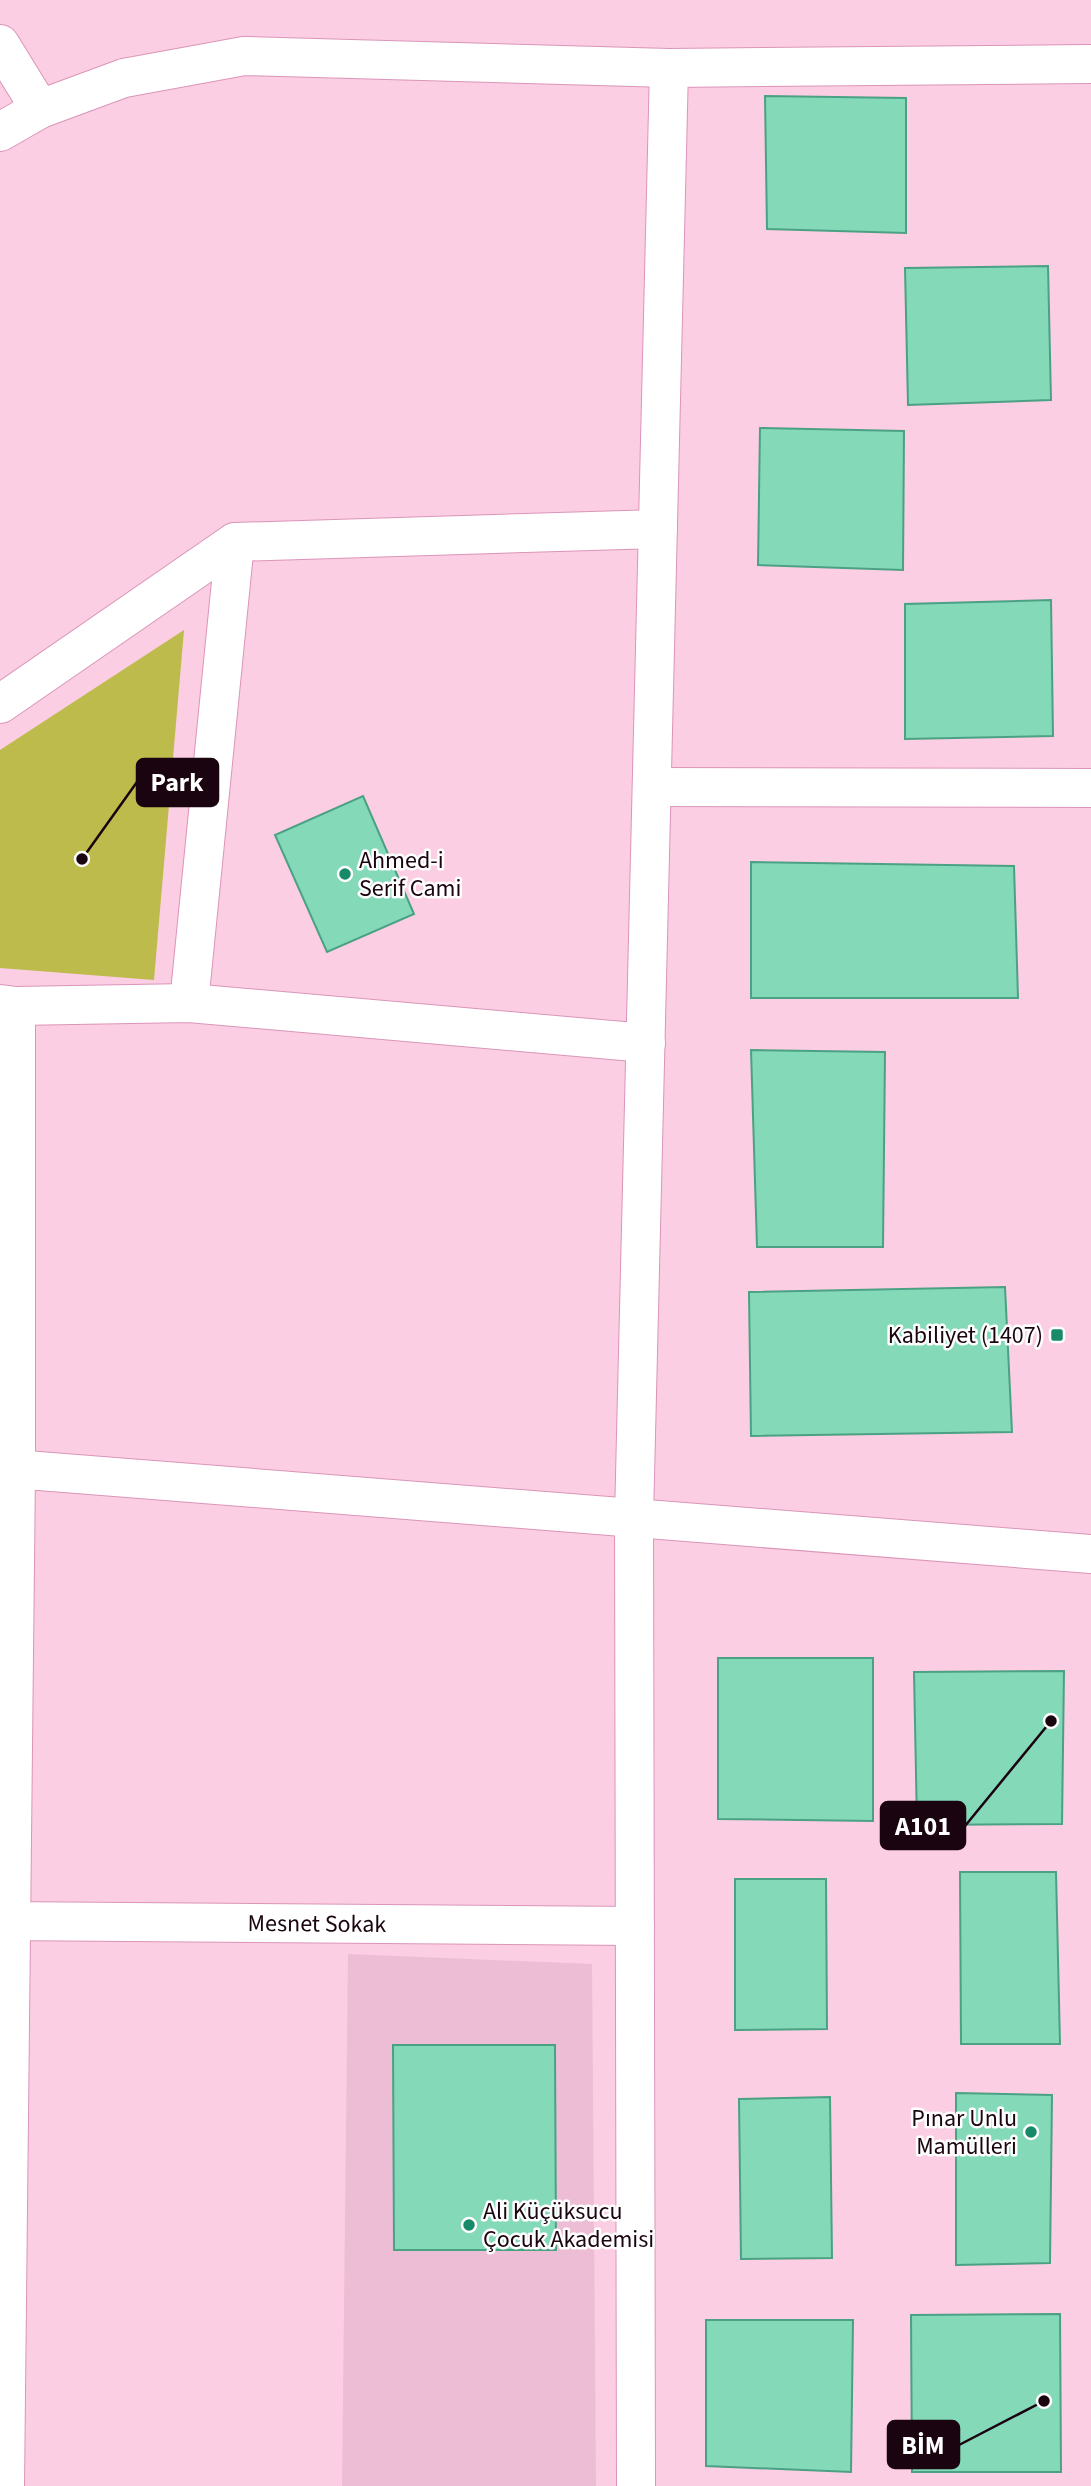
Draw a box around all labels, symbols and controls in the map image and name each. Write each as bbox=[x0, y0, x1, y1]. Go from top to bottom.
callout: Park bbox=[137, 759, 218, 806]
text: Park bbox=[151, 764, 204, 801]
place label: Ahmed-i Serif Cami bbox=[359, 843, 461, 906]
marker: Ahmed-i Serif Cami bbox=[337, 866, 353, 882]
place label: Kabiliyet (1407) bbox=[888, 1318, 1043, 1353]
marker: Kabiliyet (1407) bbox=[1049, 1327, 1065, 1343]
callout: A101 bbox=[881, 1802, 965, 1849]
text: A101 bbox=[894, 1808, 951, 1845]
street label: Mesnet Sokak bbox=[248, 1905, 387, 1942]
place label: Pınar Unlu Mamülleri bbox=[911, 2101, 1017, 2164]
marker: Pınar Unlu Mamülleri bbox=[1023, 2124, 1039, 2140]
place label: Ali Küçüksucu Çocuk Akademisi bbox=[483, 2194, 654, 2257]
marker: Ali Küçüksucu Çocuk Akademisi bbox=[461, 2217, 477, 2233]
callout: BİM bbox=[888, 2421, 959, 2468]
text: BİM bbox=[901, 2427, 945, 2464]

